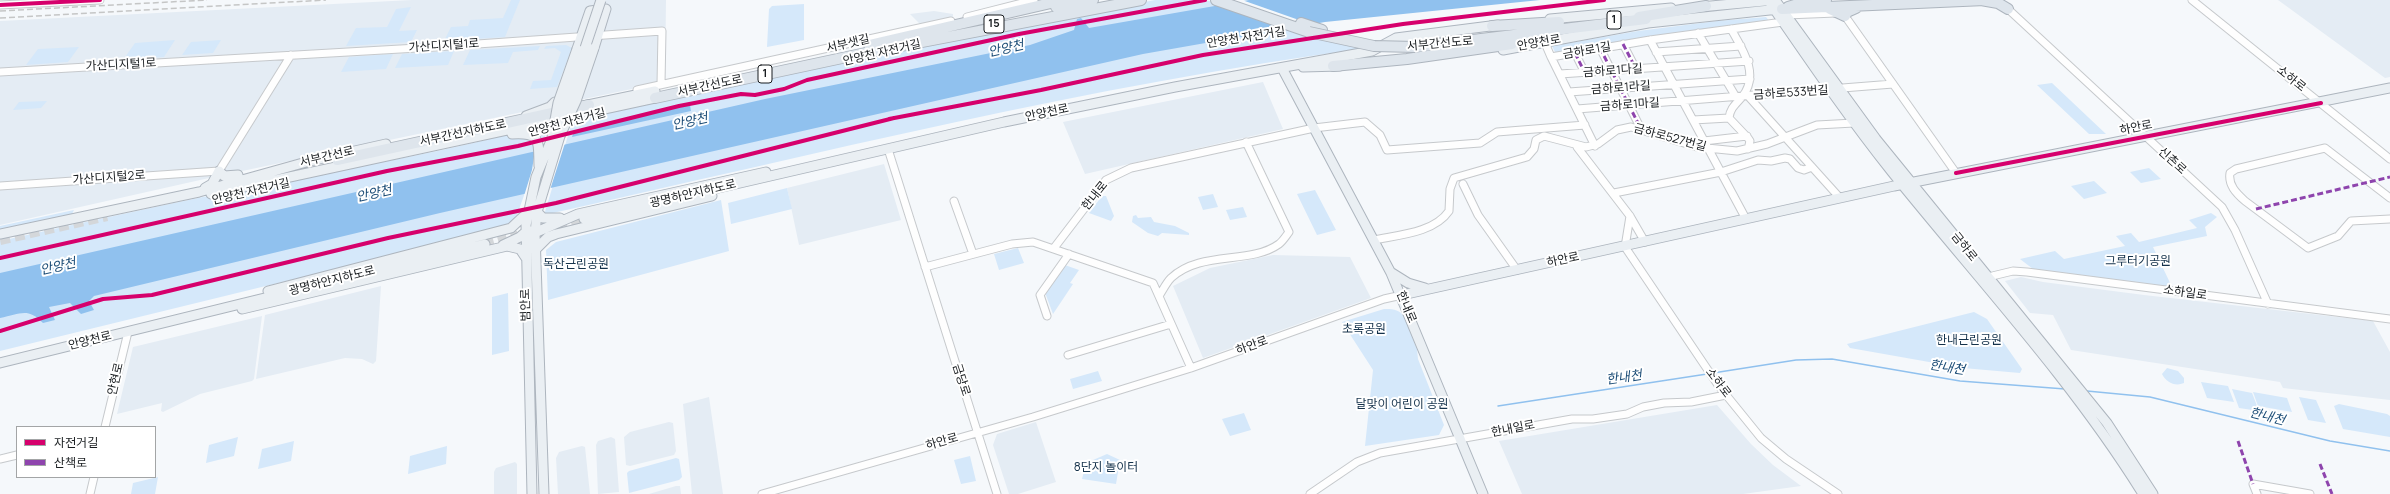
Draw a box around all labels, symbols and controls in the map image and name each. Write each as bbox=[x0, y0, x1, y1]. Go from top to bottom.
road number: 1 bbox=[1607, 11, 1621, 29]
road number: 15 bbox=[984, 15, 1004, 33]
street label: 안양천 자전거길 bbox=[1206, 25, 1286, 51]
street label: 서부샛길 bbox=[825, 32, 871, 56]
street label: 안양천로 bbox=[1516, 32, 1562, 54]
street label: 서부간선도로 bbox=[1406, 34, 1474, 54]
street label: 가산디지털1로 bbox=[408, 36, 480, 56]
street label: 안양천 자전거길 bbox=[842, 37, 922, 69]
water label: 안양천 bbox=[987, 37, 1025, 61]
street label: 금하로1길 bbox=[1562, 40, 1612, 62]
street label: 가산디지털1로 bbox=[85, 56, 157, 74]
street label: 금하로1다길 bbox=[1583, 62, 1643, 80]
street label: 소하로 bbox=[2274, 63, 2308, 95]
road number: 1 bbox=[758, 65, 772, 83]
street label: 서부간선도로 bbox=[676, 72, 744, 100]
street label: 금하로1라길 bbox=[1591, 79, 1651, 97]
street label: 금하로533번길 bbox=[1753, 83, 1829, 103]
street label: 금하로1마길 bbox=[1600, 96, 1660, 114]
street label: 안양천로 bbox=[1024, 101, 1070, 125]
street label: 안양천 자전거길 bbox=[527, 106, 607, 140]
water label: 안양천 bbox=[671, 110, 709, 134]
street label: 서부간선지하도로 bbox=[418, 117, 508, 149]
street label: 하안로 bbox=[2118, 118, 2154, 138]
street label: 금하로527번길 bbox=[1632, 121, 1708, 155]
street label: 서부간선로 bbox=[298, 144, 356, 170]
street label: 신촌로 bbox=[2155, 145, 2189, 177]
street label: 가산디지털2로 bbox=[72, 168, 146, 188]
street label: 안양천 자전거길 bbox=[211, 176, 291, 208]
street label: 광명하안지하도로 bbox=[648, 177, 738, 211]
street label: 한내로 bbox=[1079, 179, 1111, 213]
water label: 안양천 bbox=[355, 182, 393, 206]
street label: 금하로 bbox=[1948, 230, 1980, 264]
street label: 하안로 bbox=[1545, 250, 1581, 270]
water label: 안양천 bbox=[39, 255, 77, 279]
park label: 그루터기공원 bbox=[2105, 255, 2171, 269]
park label: 독산근린공원 bbox=[543, 258, 609, 272]
street label: 광명하안지하도로 bbox=[287, 263, 377, 299]
street label: 소하일로 bbox=[2162, 283, 2208, 303]
street label: 범안로 bbox=[519, 288, 533, 322]
street label: 한내로 bbox=[1393, 289, 1419, 325]
park label: 초록공원 bbox=[1342, 323, 1386, 337]
street label: 안양천로 bbox=[67, 329, 113, 353]
street label: 하안로 bbox=[1234, 334, 1270, 358]
park label: 한내근린공원 bbox=[1936, 334, 2002, 348]
water label: 한내천 bbox=[1928, 357, 1966, 379]
street label: 안현로 bbox=[105, 361, 127, 397]
street label: 금당로 bbox=[949, 362, 973, 398]
street label: 소하로 bbox=[1702, 365, 1734, 401]
water label: 한내천 bbox=[1605, 368, 1643, 388]
park label: 달맞이 어린이 공원 bbox=[1355, 398, 1449, 412]
water label: 한내천 bbox=[2248, 405, 2286, 429]
street label: 한내일로 bbox=[1490, 418, 1536, 440]
legend bbox=[16, 426, 156, 478]
street label: 하안로 bbox=[924, 431, 960, 453]
text: 자전거길 bbox=[54, 434, 98, 451]
text: 산책로 bbox=[54, 454, 87, 471]
park label: 8단지 놀이터 bbox=[1074, 461, 1138, 475]

